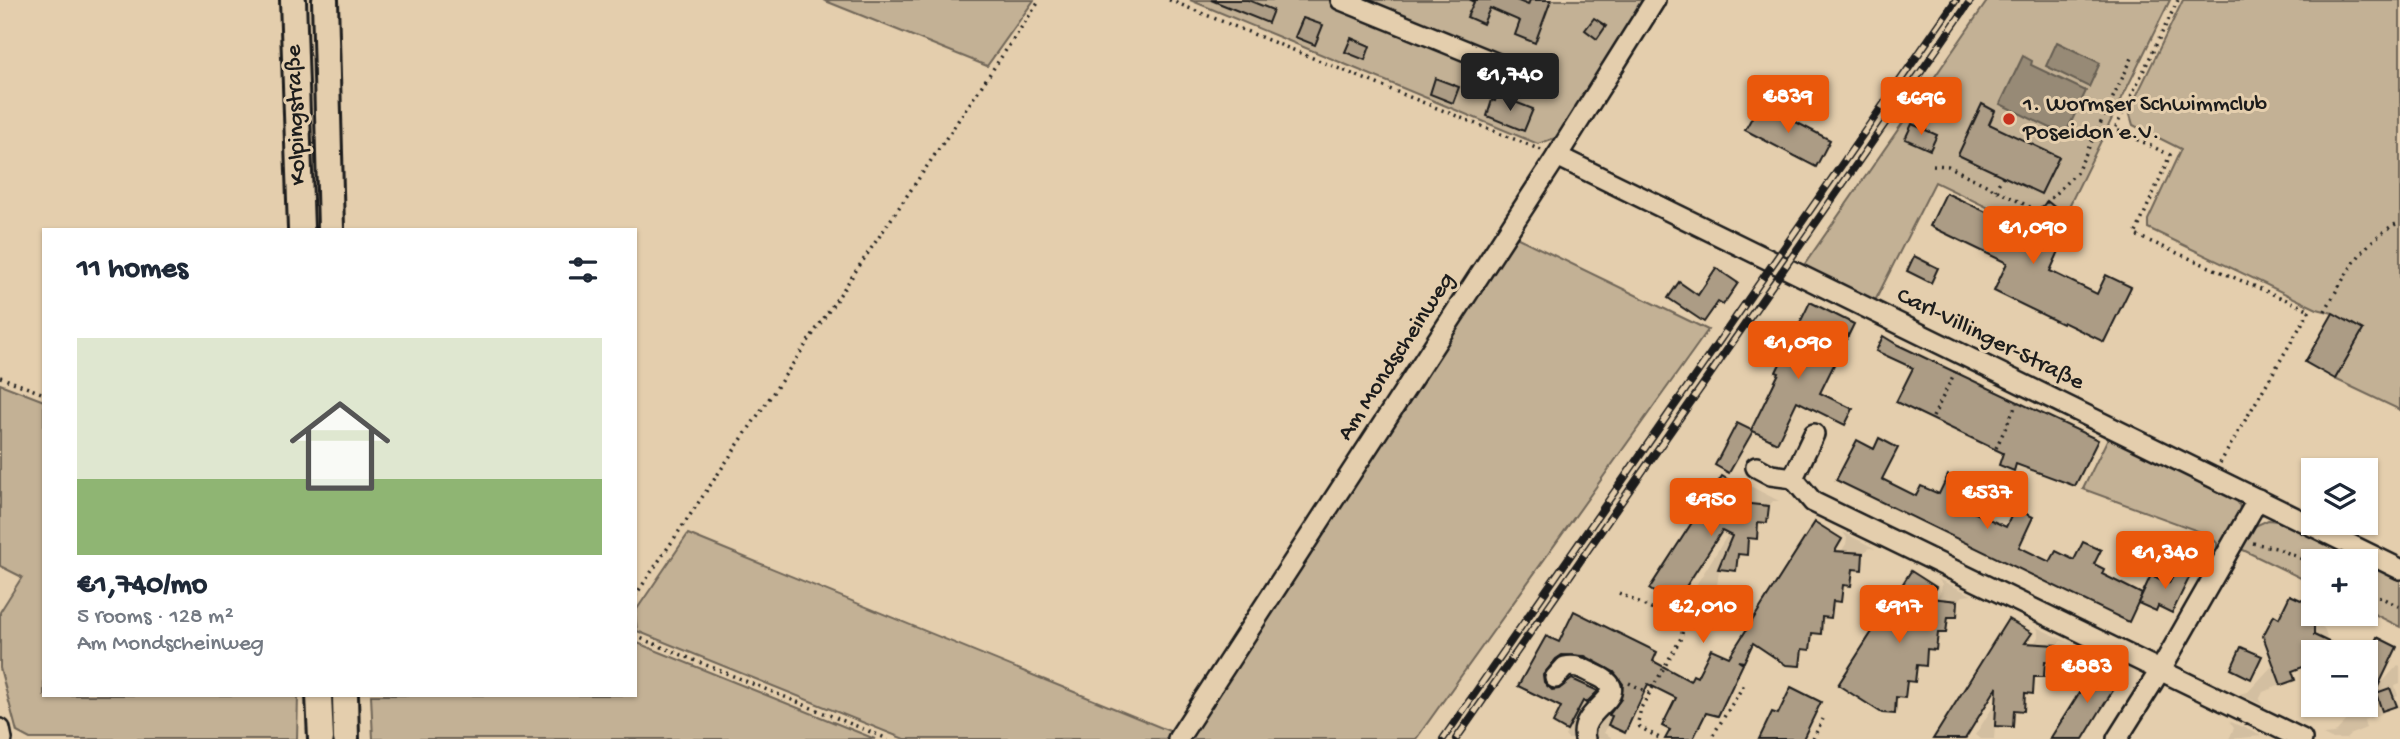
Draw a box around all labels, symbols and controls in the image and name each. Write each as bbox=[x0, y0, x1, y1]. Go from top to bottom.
street label: Kolpingstraße bbox=[280, 44, 314, 186]
pin: €1,740 bbox=[1453, 54, 1567, 113]
text: €1,740 bbox=[1477, 62, 1543, 89]
pin: €839 bbox=[1747, 76, 1829, 135]
pin: €696 bbox=[1880, 78, 1962, 137]
text: €839 bbox=[1763, 84, 1813, 111]
text: €696 bbox=[1897, 86, 1945, 113]
place label: 1. Wormser Schwimmclub Poseidon e.V. bbox=[2022, 91, 2267, 148]
marker: 1. Wormser Schwimmclub Poseidon e.V. bbox=[2001, 111, 2017, 127]
pin: €1,090 bbox=[1976, 206, 2090, 266]
text: €1,090 bbox=[1999, 215, 2067, 242]
icon: filters bbox=[564, 251, 602, 289]
text: 11 homes bbox=[77, 253, 188, 288]
street label: Am Mondscheinweg bbox=[1332, 267, 1462, 447]
street label: Carl-Villinger-Straße bbox=[1891, 282, 2089, 398]
pin: €1,090 bbox=[1741, 322, 1855, 381]
text: €1,090 bbox=[1764, 330, 1832, 357]
icon: home bbox=[277, 383, 403, 509]
map controls bbox=[2301, 458, 2378, 717]
button: layers bbox=[2301, 458, 2378, 535]
pin: €537 bbox=[1946, 472, 2028, 531]
pin: €950 bbox=[1670, 478, 1752, 538]
text: €537 bbox=[1962, 480, 2012, 507]
text: €950 bbox=[1686, 487, 1736, 514]
pin: €1,340 bbox=[2108, 532, 2222, 591]
text: €1,340 bbox=[2132, 540, 2198, 567]
button: + bbox=[2301, 549, 2378, 626]
text: €1,740/mo bbox=[77, 569, 207, 604]
pin: €2,010 bbox=[1646, 586, 1760, 645]
pin: €917 bbox=[1858, 586, 1940, 645]
text: €2,010 bbox=[1669, 594, 1737, 621]
text: €917 bbox=[1876, 594, 1922, 621]
text: 5 rooms · 128 m² bbox=[77, 604, 234, 631]
text: Am Mondscheinweg bbox=[77, 631, 264, 658]
button: − bbox=[2301, 640, 2378, 717]
pin: €883 bbox=[2046, 646, 2128, 705]
text: €883 bbox=[2062, 654, 2112, 681]

